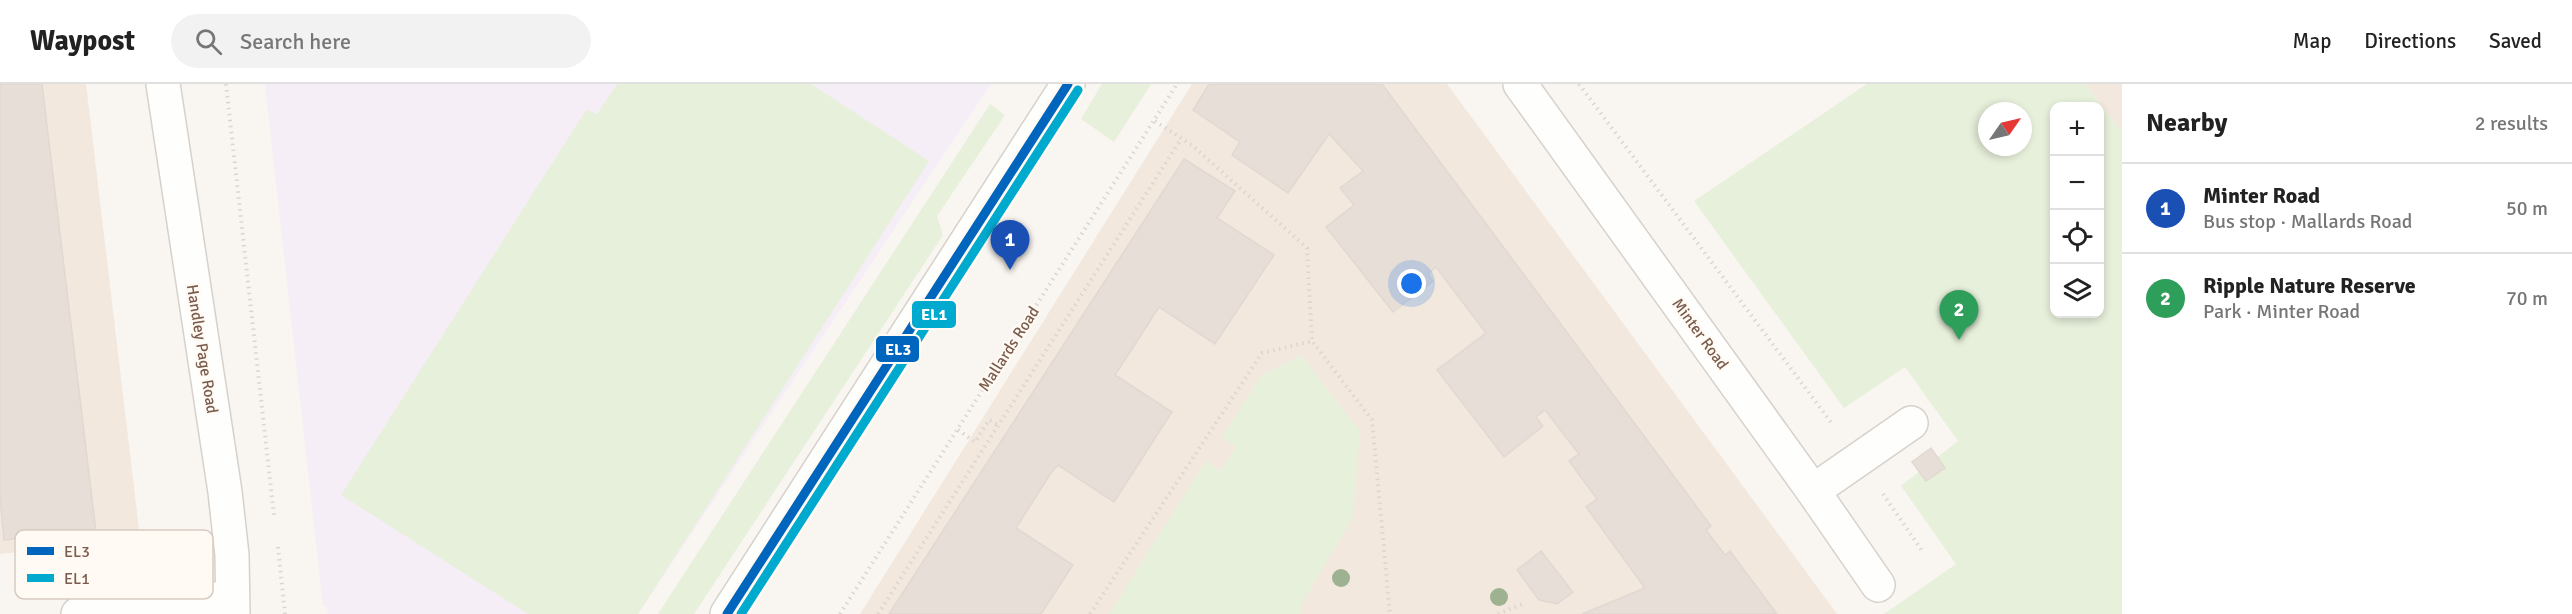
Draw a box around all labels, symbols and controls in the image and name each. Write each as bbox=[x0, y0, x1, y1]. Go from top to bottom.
search box bbox=[171, 14, 591, 68]
text: Waypost bbox=[30, 24, 135, 58]
icon: search bbox=[192, 25, 225, 58]
text: Search here bbox=[240, 28, 351, 55]
text: Map bbox=[2293, 28, 2331, 54]
text: Directions bbox=[2364, 28, 2456, 54]
text: Saved bbox=[2489, 28, 2542, 54]
north arrow bbox=[1978, 102, 2032, 156]
map controls bbox=[2050, 102, 2104, 318]
button: + bbox=[2050, 102, 2104, 156]
text: Nearby bbox=[2146, 107, 2227, 139]
text: 2 results bbox=[2475, 111, 2548, 136]
button: − bbox=[2050, 156, 2104, 210]
text: Minter Road bbox=[2203, 182, 2320, 209]
text: 1 bbox=[2160, 196, 2171, 221]
text: 50 m bbox=[2506, 196, 2548, 221]
text: Bus stop · Mallards Road bbox=[2203, 209, 2412, 234]
button: locate bbox=[2050, 210, 2104, 264]
pin: 1 bbox=[990, 220, 1030, 270]
button: layers bbox=[2050, 264, 2104, 318]
your location bbox=[1397, 269, 1426, 298]
text: Ripple Nature Reserve bbox=[2203, 272, 2416, 299]
street label: Handley Page Road bbox=[182, 283, 222, 415]
text: 2 bbox=[2160, 286, 2171, 311]
text: 70 m bbox=[2506, 286, 2548, 311]
pin: 2 bbox=[1940, 290, 1978, 340]
street label: Minter Road bbox=[1667, 295, 1733, 373]
text: Park · Minter Road bbox=[2203, 299, 2360, 324]
line badge: EL1 bbox=[911, 300, 957, 329]
street label: Mallards Road bbox=[974, 303, 1044, 395]
text: EL1 bbox=[921, 305, 947, 325]
line badge: EL3 bbox=[875, 335, 920, 363]
text: EL3 bbox=[885, 340, 911, 360]
legend bbox=[15, 530, 213, 599]
text: EL3 bbox=[64, 542, 90, 562]
text: EL1 bbox=[64, 569, 90, 589]

